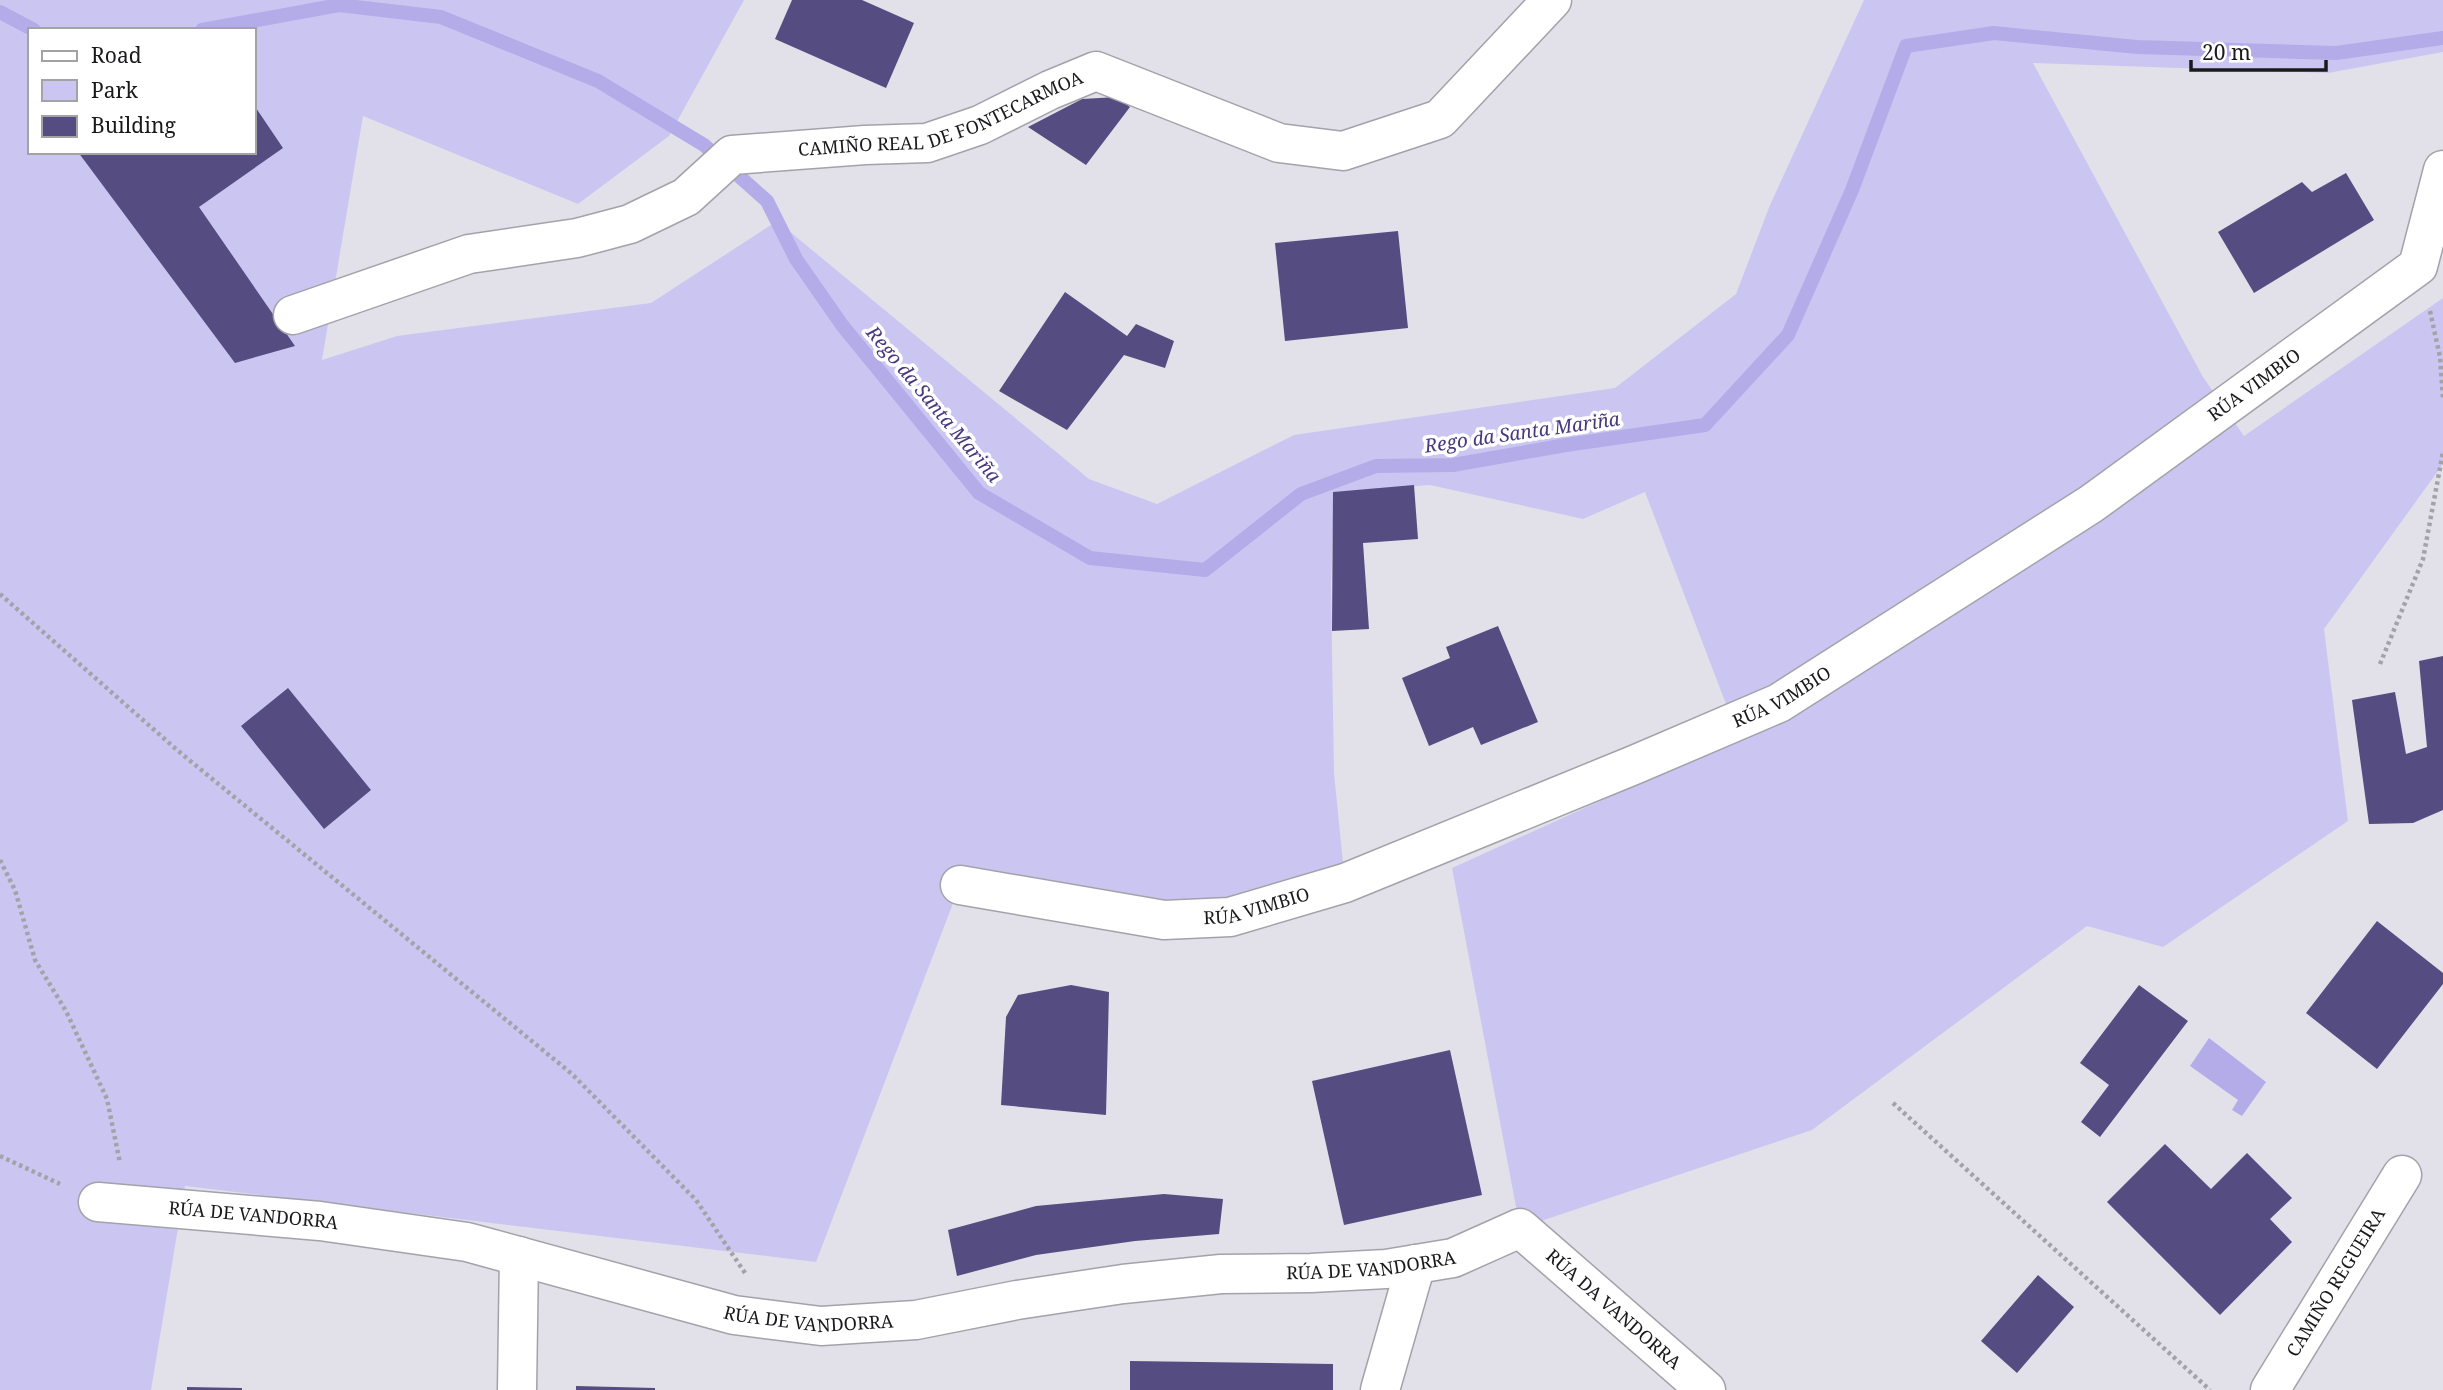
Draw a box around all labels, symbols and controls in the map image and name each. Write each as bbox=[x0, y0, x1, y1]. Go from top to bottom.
legend bbox=[28, 28, 256, 154]
scale bar bbox=[2191, 28, 2326, 72]
text: 20 m bbox=[2202, 38, 2251, 66]
text: Road bbox=[91, 41, 142, 69]
street label: CAMIÑO REAL DE FONTECARMOA bbox=[797, 65, 1086, 161]
text: Park bbox=[91, 76, 138, 104]
text: Building bbox=[91, 111, 176, 139]
water label: Rego da Santa Mariña bbox=[860, 319, 1007, 488]
street label: RÚA VIMBIO bbox=[2203, 342, 2305, 426]
water label: Rego da Santa Mariña bbox=[1422, 405, 1621, 459]
street label: RÚA VIMBIO bbox=[1729, 660, 1835, 733]
street label: RÚA VIMBIO bbox=[1203, 881, 1312, 929]
street label: RÚA DE VANDORRA bbox=[168, 1195, 340, 1235]
street label: CAMIÑO REGUEIRA bbox=[2280, 1203, 2390, 1361]
street label: RÚA DA VANDORRA bbox=[1542, 1243, 1687, 1374]
street label: RÚA DE VANDORRA bbox=[1286, 1245, 1458, 1284]
street label: RÚA DE VANDORRA bbox=[721, 1300, 894, 1337]

